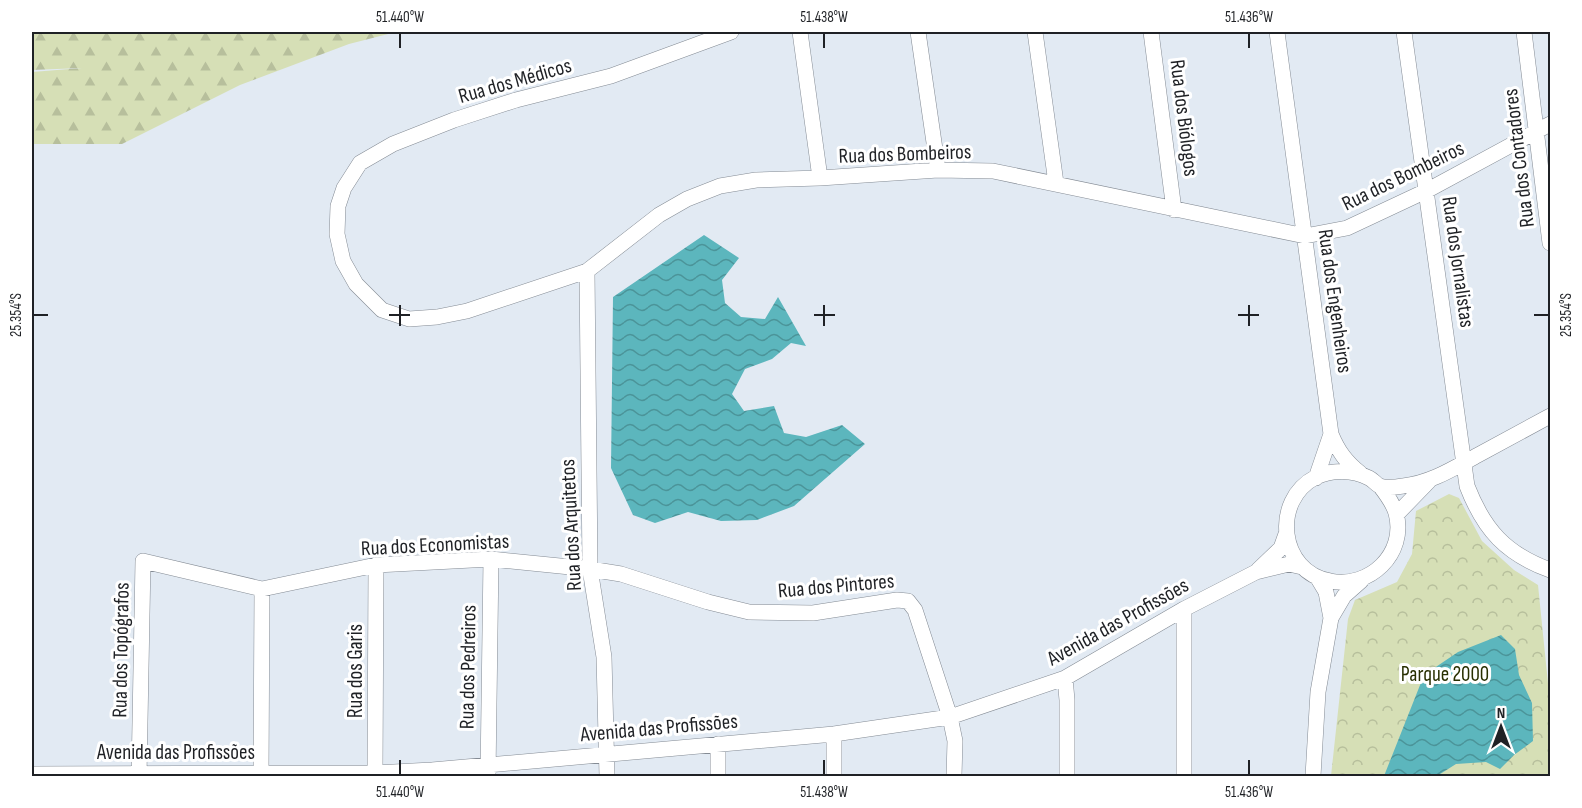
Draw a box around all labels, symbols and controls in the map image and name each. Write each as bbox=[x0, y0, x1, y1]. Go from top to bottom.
text: 51.440°W bbox=[376, 8, 424, 27]
text: 51.438°W bbox=[800, 8, 848, 27]
text: 51.436°W bbox=[1225, 8, 1273, 27]
street label: Rua dos Médicos bbox=[456, 53, 574, 109]
street label: Rua dos Biólogos bbox=[1164, 58, 1204, 178]
street label: Rua dos Contadores bbox=[1498, 87, 1540, 229]
street label: Rua dos Bombeiros bbox=[1338, 136, 1468, 216]
street label: Rua dos Bombeiros bbox=[838, 139, 972, 169]
street label: Rua dos Jornalistas bbox=[1436, 195, 1480, 329]
street label: Rua dos Engenheiros bbox=[1313, 228, 1357, 374]
text: 25.354°S bbox=[7, 293, 26, 337]
text: 25.354°S bbox=[1557, 293, 1576, 337]
street label: Rua dos Arquitetos bbox=[555, 459, 587, 591]
street label: Rua dos Economistas bbox=[360, 529, 510, 561]
street label: Rua dos Pintores bbox=[777, 568, 895, 604]
street label: Avenida das Profissões bbox=[1042, 573, 1193, 672]
street label: Rua dos Topógrafos bbox=[107, 582, 135, 718]
street label: Rua dos Pedreiros bbox=[454, 605, 482, 729]
street label: Rua dos Garis bbox=[343, 624, 368, 718]
park label: Parque 2000 bbox=[1401, 662, 1489, 687]
north arrow bbox=[1471, 697, 1531, 757]
text: N bbox=[1497, 704, 1505, 723]
street label: Avenida das Profissões bbox=[578, 709, 739, 747]
street label: Avenida das Profissões bbox=[96, 740, 255, 765]
text: 51.440°W bbox=[376, 783, 424, 802]
text: 51.438°W bbox=[800, 783, 848, 802]
text: 51.436°W bbox=[1225, 783, 1273, 802]

